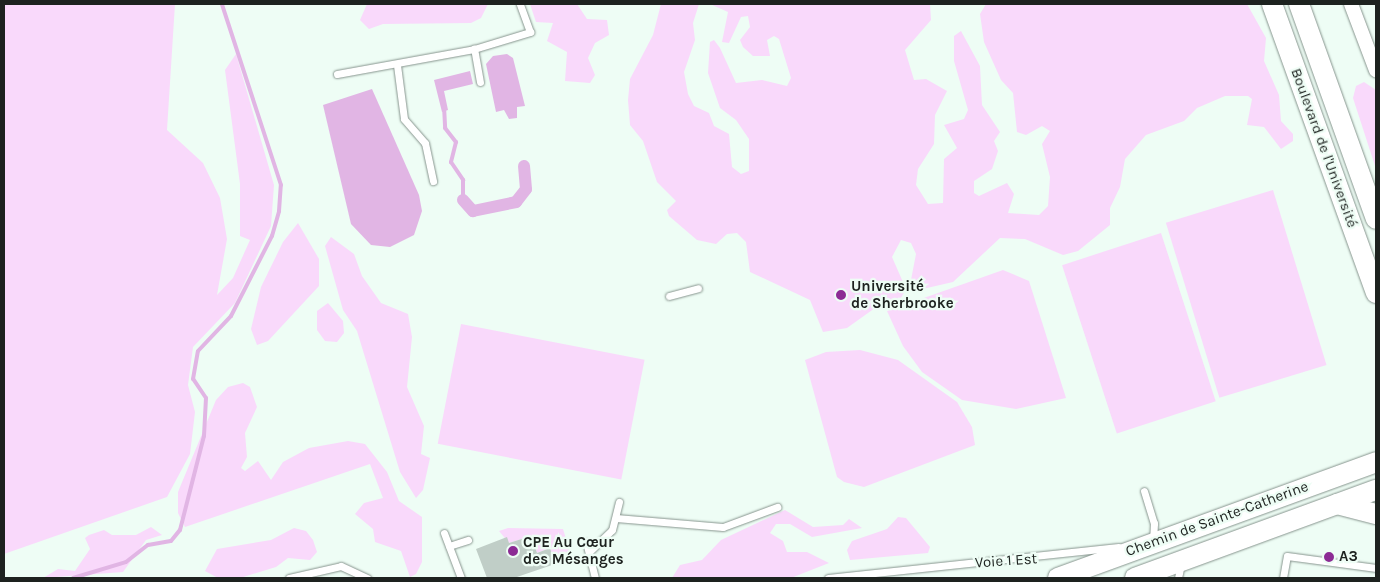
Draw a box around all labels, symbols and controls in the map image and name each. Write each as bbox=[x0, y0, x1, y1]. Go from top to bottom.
street label: Boulevard de l'Université bbox=[1287, 66, 1361, 230]
place label: Université de Sherbrooke bbox=[851, 277, 954, 312]
marker: Université de Sherbrooke bbox=[835, 289, 847, 301]
street label: Chemin de Sainte-Catherine bbox=[1123, 478, 1311, 560]
place label: CPE Au Cœur des Mésanges bbox=[523, 533, 624, 568]
marker: CPE Au Cœur des Mésanges bbox=[507, 545, 519, 557]
place label: A3 bbox=[1339, 548, 1358, 566]
street label: Voie 1 Est bbox=[974, 550, 1038, 572]
marker: A3 bbox=[1323, 551, 1335, 563]

